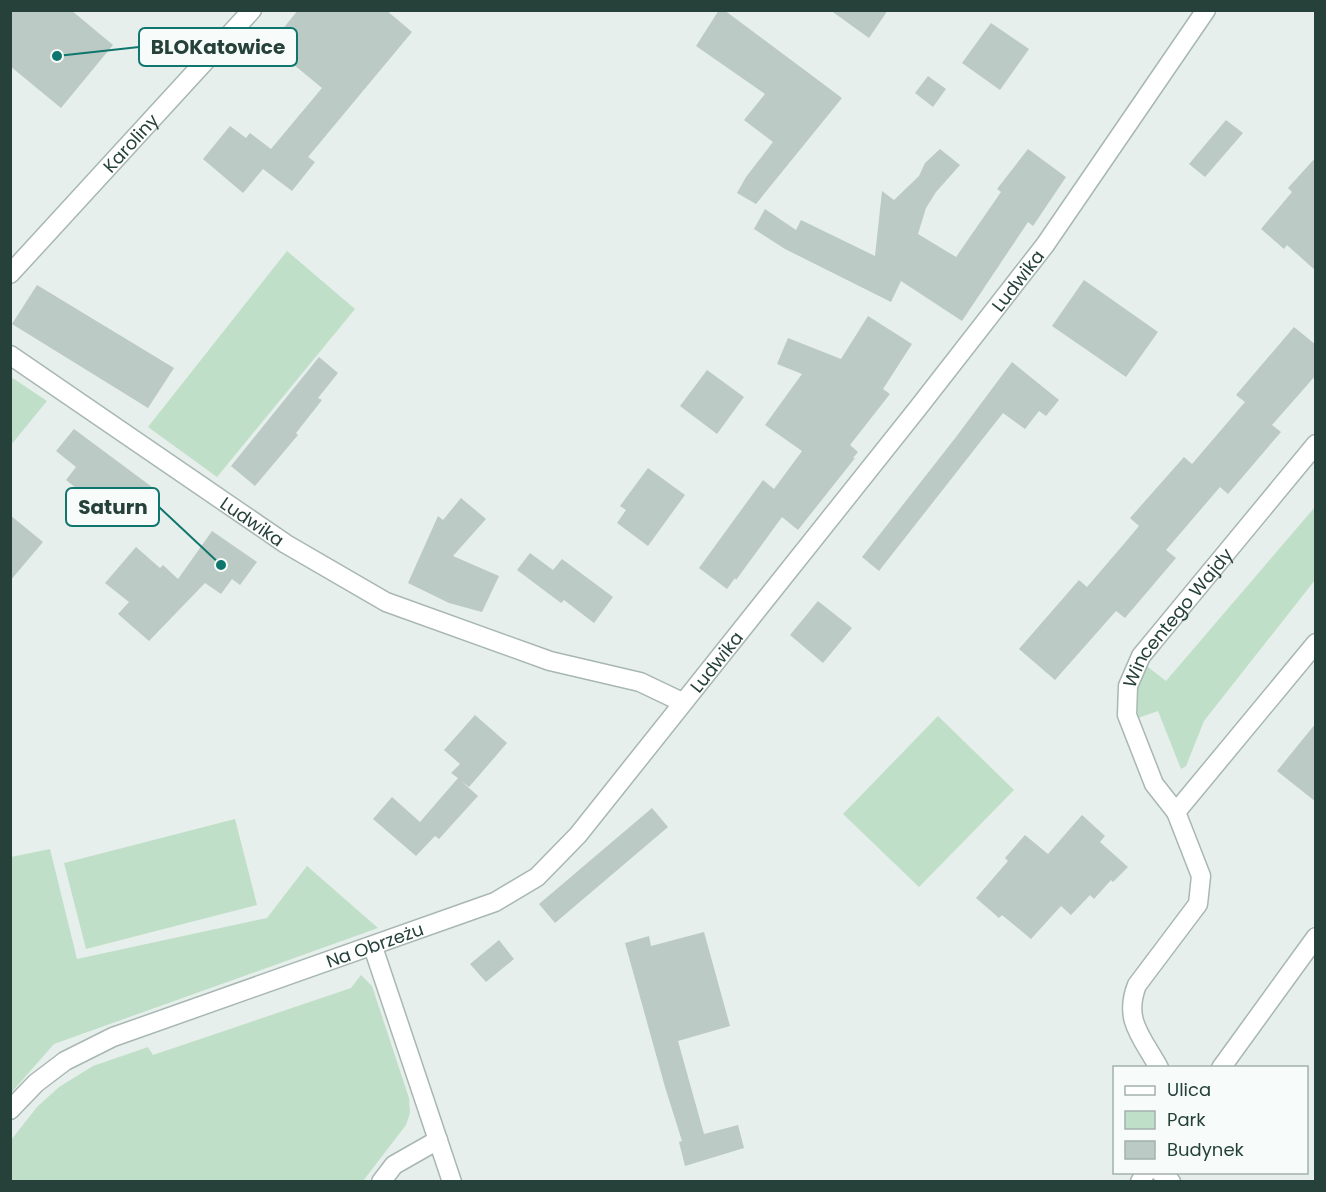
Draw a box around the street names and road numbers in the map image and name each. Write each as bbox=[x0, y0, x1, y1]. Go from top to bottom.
street label: Karoliny bbox=[97, 108, 164, 178]
street label: Ludwika bbox=[985, 244, 1050, 316]
street label: Ludwika bbox=[216, 490, 289, 552]
street label: Wincentego Wajdy bbox=[1116, 542, 1238, 691]
street label: Ludwika bbox=[684, 626, 748, 698]
street label: Na Obrzeżu bbox=[322, 916, 427, 973]

